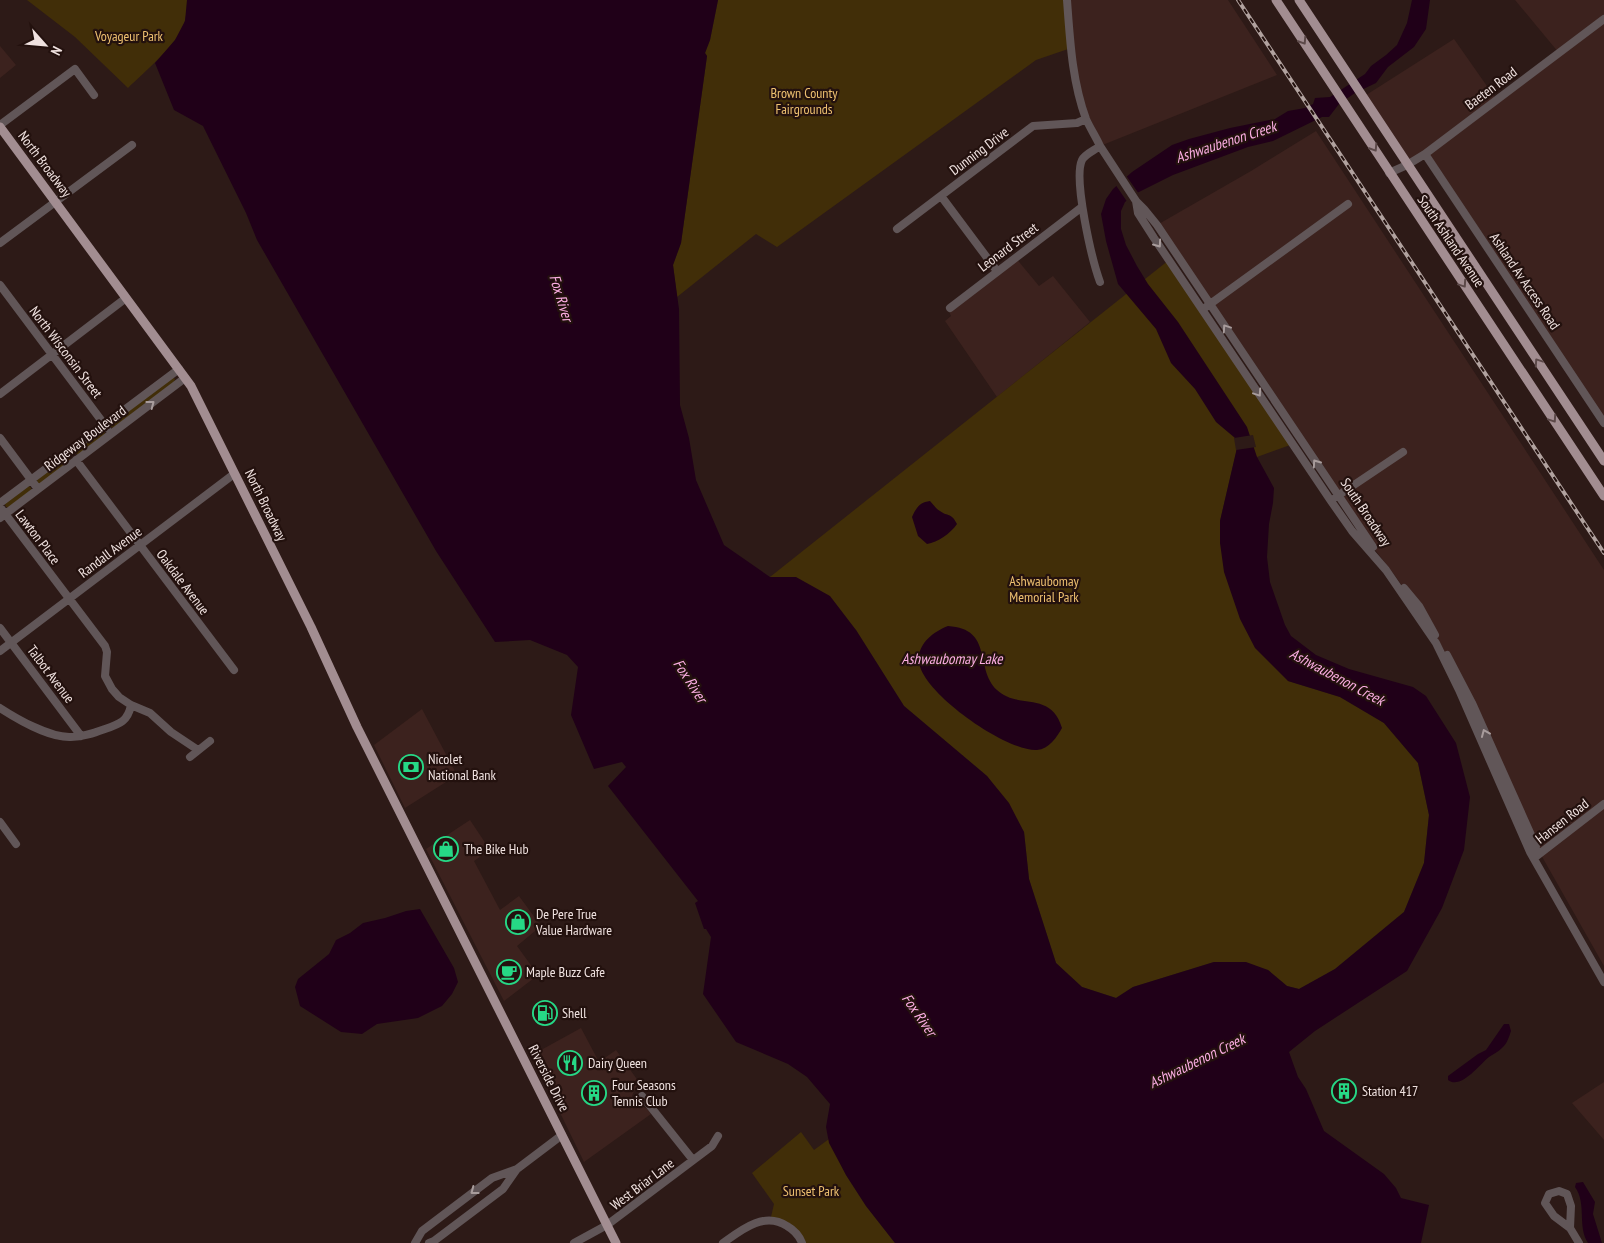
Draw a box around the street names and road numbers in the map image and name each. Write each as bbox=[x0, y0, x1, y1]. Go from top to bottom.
street label: Baeten Road bbox=[1461, 63, 1521, 113]
street label: Dunning Drive bbox=[946, 123, 1012, 179]
street label: North Broadway bbox=[14, 127, 76, 201]
street label: South Ashland Avenue bbox=[1414, 191, 1489, 291]
street label: Leonard Street bbox=[974, 219, 1042, 275]
street label: Ashland Av Access Road bbox=[1486, 229, 1564, 333]
street label: North Wisconsin Street bbox=[26, 302, 107, 402]
street label: Ridgeway Boulevard bbox=[41, 401, 129, 475]
street label: North Broadway bbox=[241, 466, 292, 545]
street label: South Broadway bbox=[1337, 474, 1396, 550]
street label: Lawton Place bbox=[12, 506, 65, 568]
street label: Randall Avenue bbox=[75, 522, 145, 582]
street label: Oakdale Avenue bbox=[153, 546, 214, 619]
street label: Talbot Avenue bbox=[23, 641, 79, 707]
street label: Hansen Road bbox=[1532, 795, 1592, 847]
street label: Riverside Drive bbox=[524, 1041, 574, 1115]
street label: West Briar Lane bbox=[607, 1154, 678, 1214]

